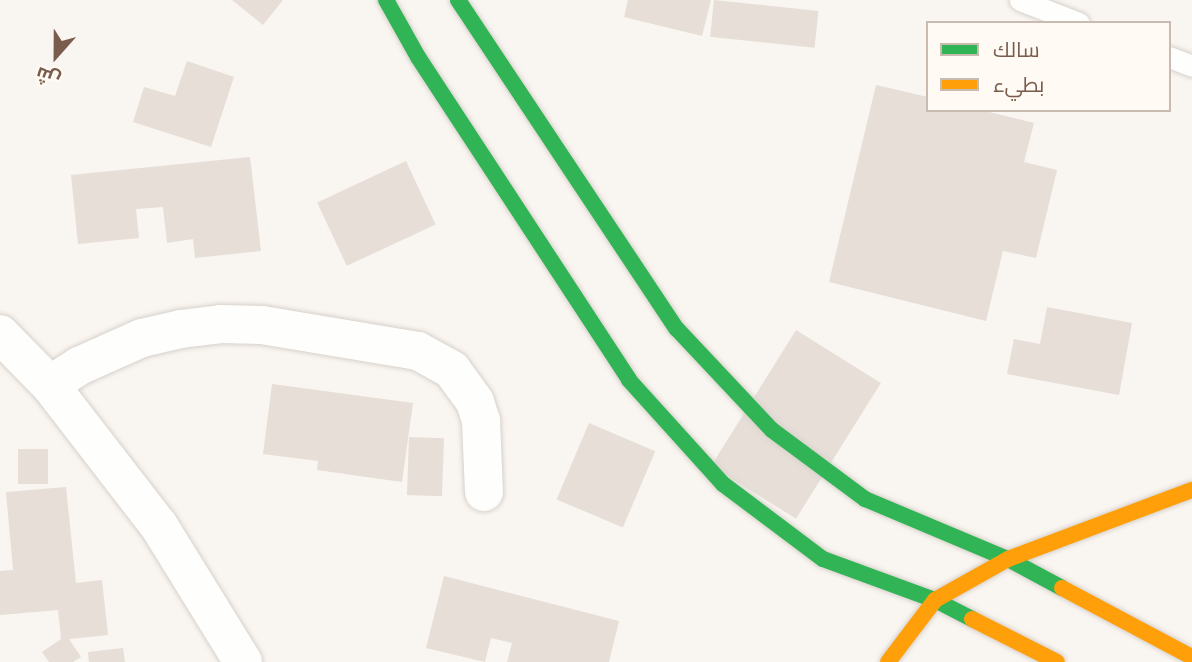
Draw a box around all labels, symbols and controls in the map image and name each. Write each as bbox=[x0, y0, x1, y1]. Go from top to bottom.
north arrow bbox=[21, 21, 91, 91]
legend bbox=[926, 21, 1171, 112]
text: سالك bbox=[993, 38, 1040, 63]
text: ش bbox=[33, 61, 64, 91]
text: بطيء bbox=[993, 73, 1044, 98]

